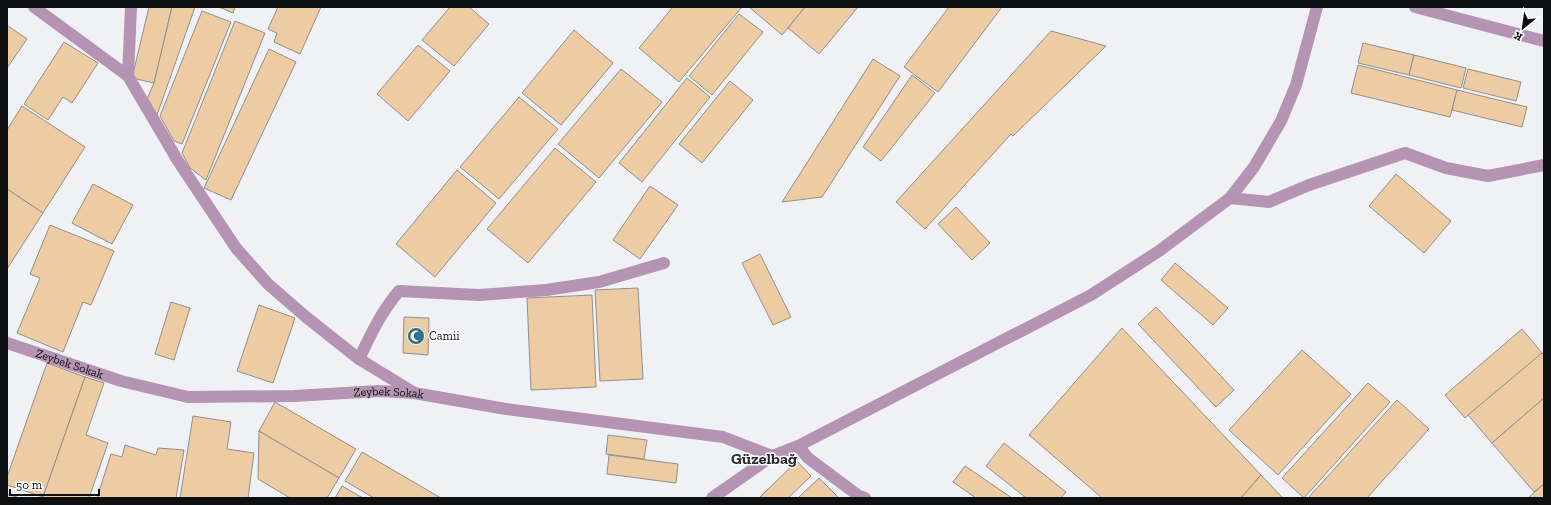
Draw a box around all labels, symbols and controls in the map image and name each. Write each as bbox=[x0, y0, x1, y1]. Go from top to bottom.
north arrow bbox=[1503, 8, 1543, 48]
text: K bbox=[1511, 29, 1525, 44]
mosque icon: Camii bbox=[406, 326, 426, 346]
place label: Camii bbox=[429, 329, 460, 343]
street label: Zeybek Sokak bbox=[34, 346, 106, 382]
street label: Zeybek Sokak bbox=[353, 384, 426, 402]
district label: Güzelbağ bbox=[731, 449, 797, 468]
scale bar bbox=[10, 471, 99, 497]
text: 50 m bbox=[16, 478, 43, 492]

